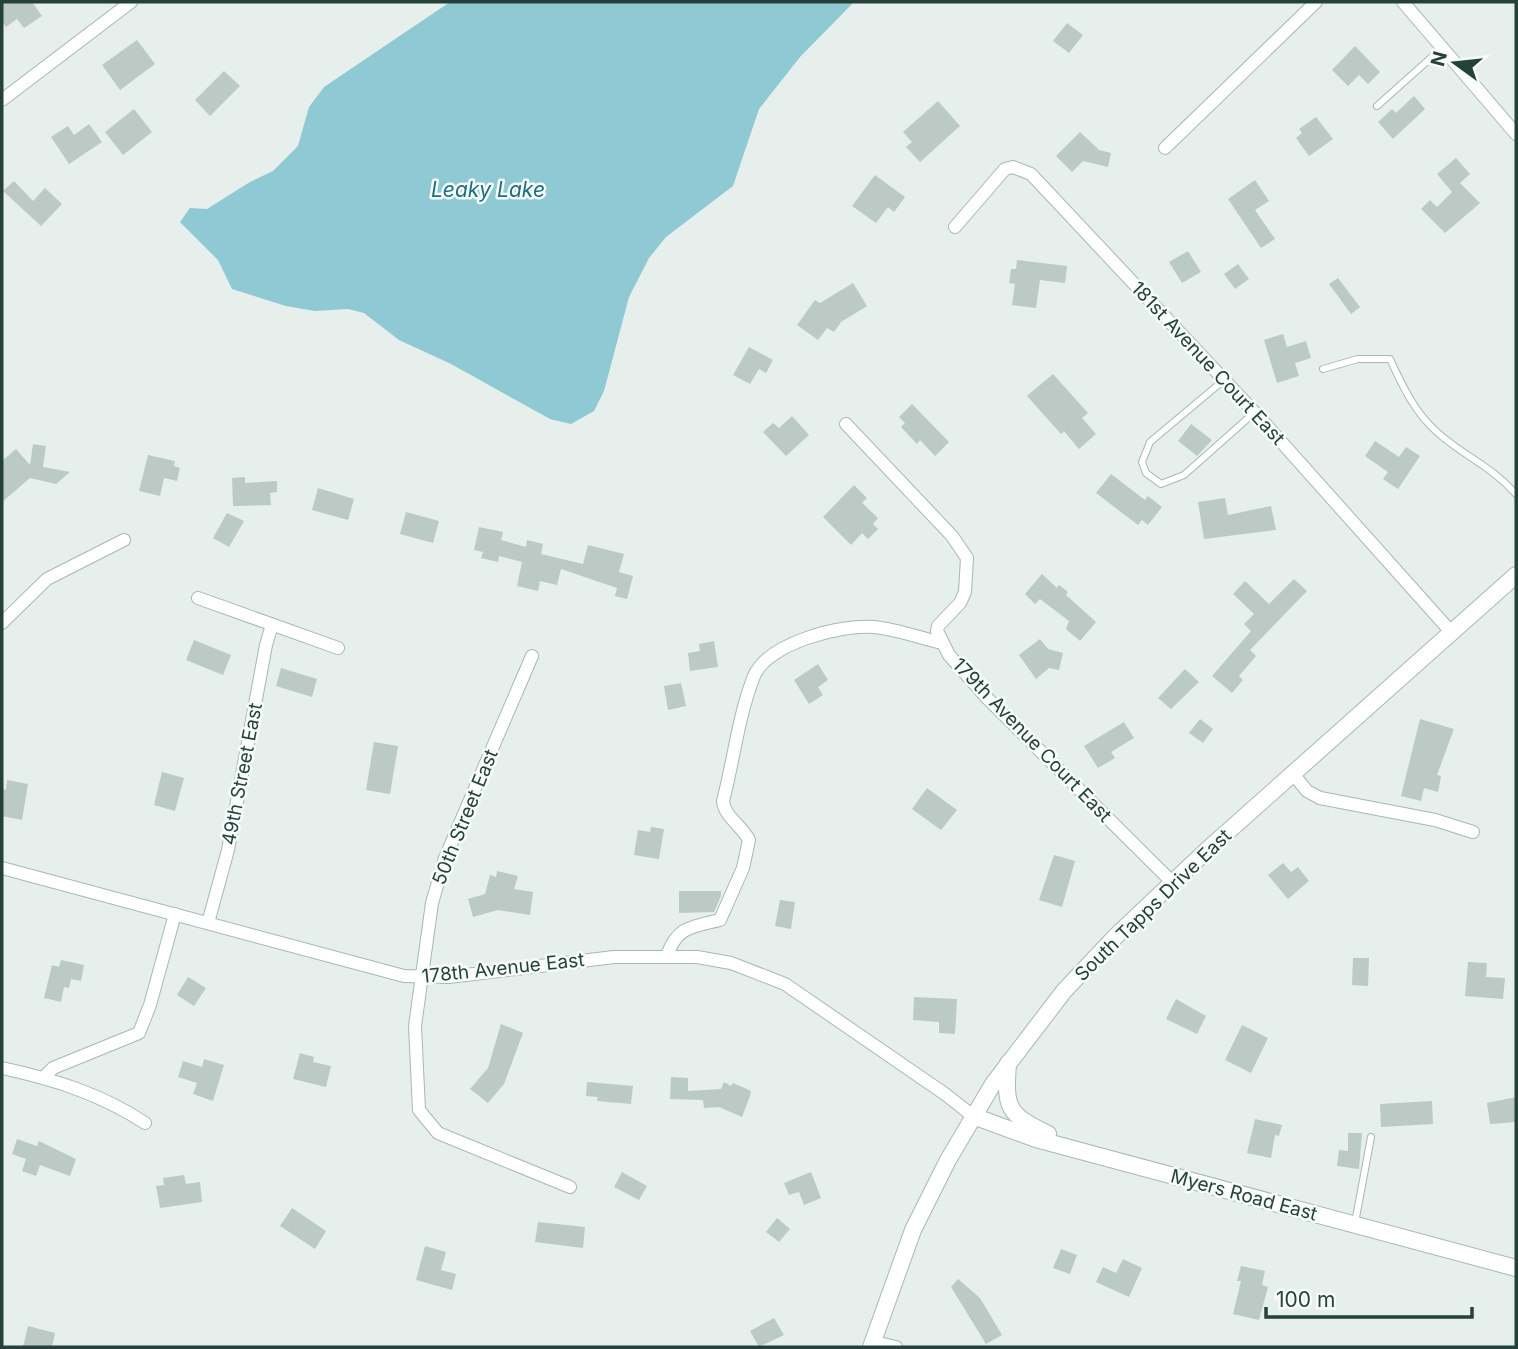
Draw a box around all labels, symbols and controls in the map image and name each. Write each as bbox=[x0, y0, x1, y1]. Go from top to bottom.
north arrow bbox=[1420, 28, 1490, 98]
text: N bbox=[1426, 49, 1452, 69]
water label: Leaky Lake bbox=[431, 177, 545, 202]
street label: 181st Avenue Court East bbox=[1126, 277, 1290, 449]
street label: 179th Avenue Court East bbox=[948, 653, 1116, 827]
street label: 49th Street East bbox=[217, 701, 267, 847]
street label: 50th Street East bbox=[427, 746, 503, 888]
street label: South Tapps Drive East bbox=[1070, 824, 1236, 986]
street label: 178th Avenue East bbox=[421, 948, 585, 988]
street label: Myers Road East bbox=[1168, 1164, 1320, 1226]
scale bar bbox=[1266, 1276, 1472, 1320]
text: 100 m bbox=[1276, 1287, 1335, 1312]

